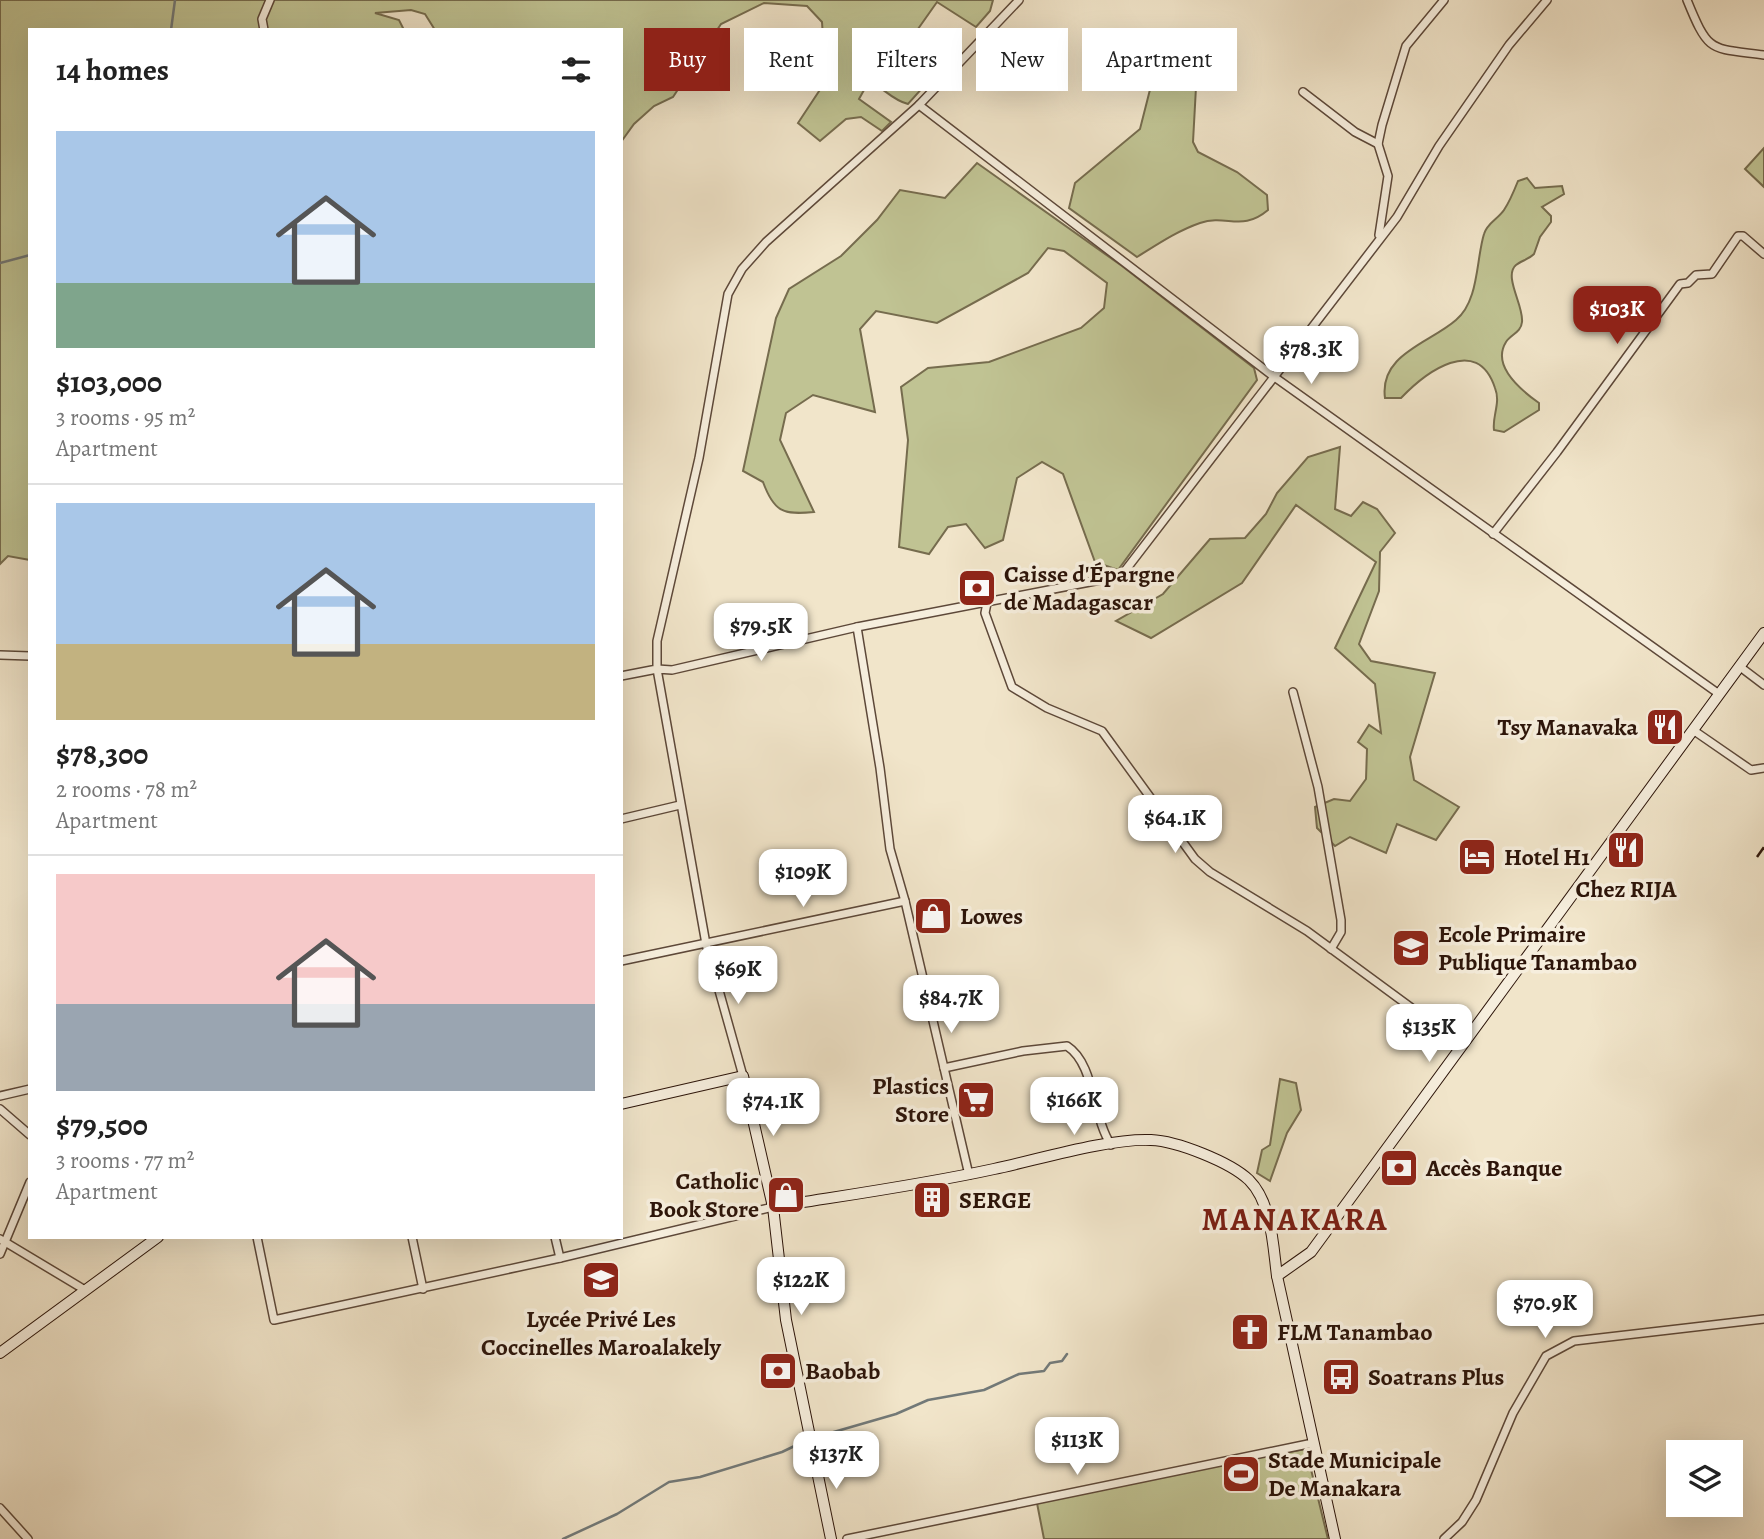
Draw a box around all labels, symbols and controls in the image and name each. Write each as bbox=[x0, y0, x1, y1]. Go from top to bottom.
chip: Buy bbox=[644, 28, 730, 91]
chip: Rent bbox=[744, 28, 838, 91]
chip: Filters bbox=[852, 28, 962, 91]
chip: New bbox=[976, 28, 1068, 91]
chip: Apartment bbox=[1082, 28, 1237, 91]
text: 14 homes bbox=[56, 50, 169, 90]
icon: filters bbox=[557, 51, 595, 89]
icon: home bbox=[263, 177, 389, 303]
pin: $103K bbox=[1568, 286, 1666, 346]
text: $103K bbox=[1589, 293, 1645, 324]
pin: $78.3K bbox=[1254, 326, 1368, 386]
text: $78.3K bbox=[1280, 333, 1342, 364]
text: $103,000 bbox=[56, 362, 162, 402]
text: 3 rooms · 95 m² bbox=[56, 402, 195, 433]
text: Apartment bbox=[56, 433, 158, 464]
icon: home bbox=[263, 549, 389, 675]
place label: Caisse d'Épargne de Madagascar bbox=[1004, 558, 1175, 618]
bank icon: Caisse d'Épargne de Madagascar bbox=[956, 567, 998, 609]
pin: $79.5K bbox=[704, 604, 818, 663]
text: $79.5K bbox=[730, 610, 792, 641]
restaurant icon: Tsy Manavaka bbox=[1644, 706, 1686, 748]
place label: Tsy Manavaka bbox=[1498, 711, 1638, 743]
text: $78,300 bbox=[56, 734, 148, 774]
text: 2 rooms · 78 m² bbox=[56, 774, 197, 805]
pin: $64.1K bbox=[1118, 796, 1232, 855]
text: $64.1K bbox=[1144, 802, 1206, 833]
text: Apartment bbox=[56, 805, 158, 836]
restaurant icon: Chez RIJA bbox=[1605, 829, 1647, 871]
hotel icon: Hotel H1 bbox=[1456, 836, 1498, 878]
place label: Hotel H1 bbox=[1504, 841, 1590, 873]
pin: $109K bbox=[754, 850, 852, 909]
text: $109K bbox=[775, 856, 831, 887]
place label: Chez RIJA bbox=[1576, 873, 1677, 905]
shop icon: Lowes bbox=[912, 895, 954, 937]
place label: Lowes bbox=[960, 900, 1023, 932]
place label: Ecole Primaire Publique Tanambao bbox=[1438, 918, 1637, 978]
icon: home bbox=[263, 920, 389, 1046]
school or university icon: Ecole Primaire Publique Tanambao bbox=[1390, 927, 1432, 969]
pin: $69K bbox=[697, 946, 779, 1006]
text: $69K bbox=[714, 953, 762, 984]
pin: $84.7K bbox=[894, 976, 1008, 1035]
text: $84.7K bbox=[919, 982, 983, 1013]
pin: $135K bbox=[1380, 1004, 1478, 1064]
text: $135K bbox=[1402, 1011, 1456, 1042]
place label: Plastics Store bbox=[872, 1070, 949, 1130]
pin: $74.1K bbox=[716, 1078, 830, 1138]
pin: $166K bbox=[1025, 1078, 1123, 1137]
supermarket icon: Plastics Store bbox=[955, 1079, 997, 1121]
text: $166K bbox=[1046, 1084, 1102, 1115]
text: $74.1K bbox=[742, 1085, 804, 1116]
text: $79,500 bbox=[56, 1105, 148, 1145]
text: 3 rooms · 77 m² bbox=[56, 1145, 194, 1176]
bank icon: Accès Banque bbox=[1378, 1147, 1420, 1189]
place label: Accès Banque bbox=[1425, 1152, 1562, 1184]
place label: Catholic Book Store bbox=[649, 1165, 759, 1225]
shop icon: Catholic Book Store bbox=[765, 1174, 807, 1216]
text: Apartment bbox=[56, 1176, 158, 1207]
building icon: SERGE bbox=[911, 1179, 953, 1221]
place label: SERGE bbox=[959, 1184, 1031, 1216]
district label: MANAKARA bbox=[1202, 1197, 1389, 1241]
pin: $122K bbox=[752, 1258, 850, 1317]
school or university icon: Lycée Privé Les Coccinelles Maroalakely bbox=[580, 1259, 622, 1301]
text: $122K bbox=[773, 1264, 829, 1295]
pin: $70.9K bbox=[1488, 1280, 1602, 1340]
text: $70.9K bbox=[1513, 1287, 1577, 1318]
place label: Lycée Privé Les Coccinelles Maroalakely bbox=[481, 1303, 722, 1363]
church icon: FLM Tanambao bbox=[1229, 1311, 1271, 1353]
place label: FLM Tanambao bbox=[1277, 1316, 1433, 1348]
bank icon: Baobab bbox=[757, 1350, 799, 1392]
place label: Baobab bbox=[805, 1355, 880, 1387]
bus stop icon: Soatrans Plus bbox=[1320, 1356, 1362, 1398]
place label: Soatrans Plus bbox=[1368, 1361, 1504, 1393]
pin: $113K bbox=[1028, 1418, 1126, 1477]
text: $113K bbox=[1051, 1424, 1103, 1455]
pin: $137K bbox=[787, 1432, 885, 1491]
text: $137K bbox=[809, 1438, 863, 1469]
map controls bbox=[1666, 1440, 1743, 1517]
button: layers bbox=[1666, 1440, 1743, 1517]
place label: Stade Municipale De Manakara bbox=[1268, 1444, 1441, 1504]
sports icon: Stade Municipale De Manakara bbox=[1220, 1453, 1262, 1495]

